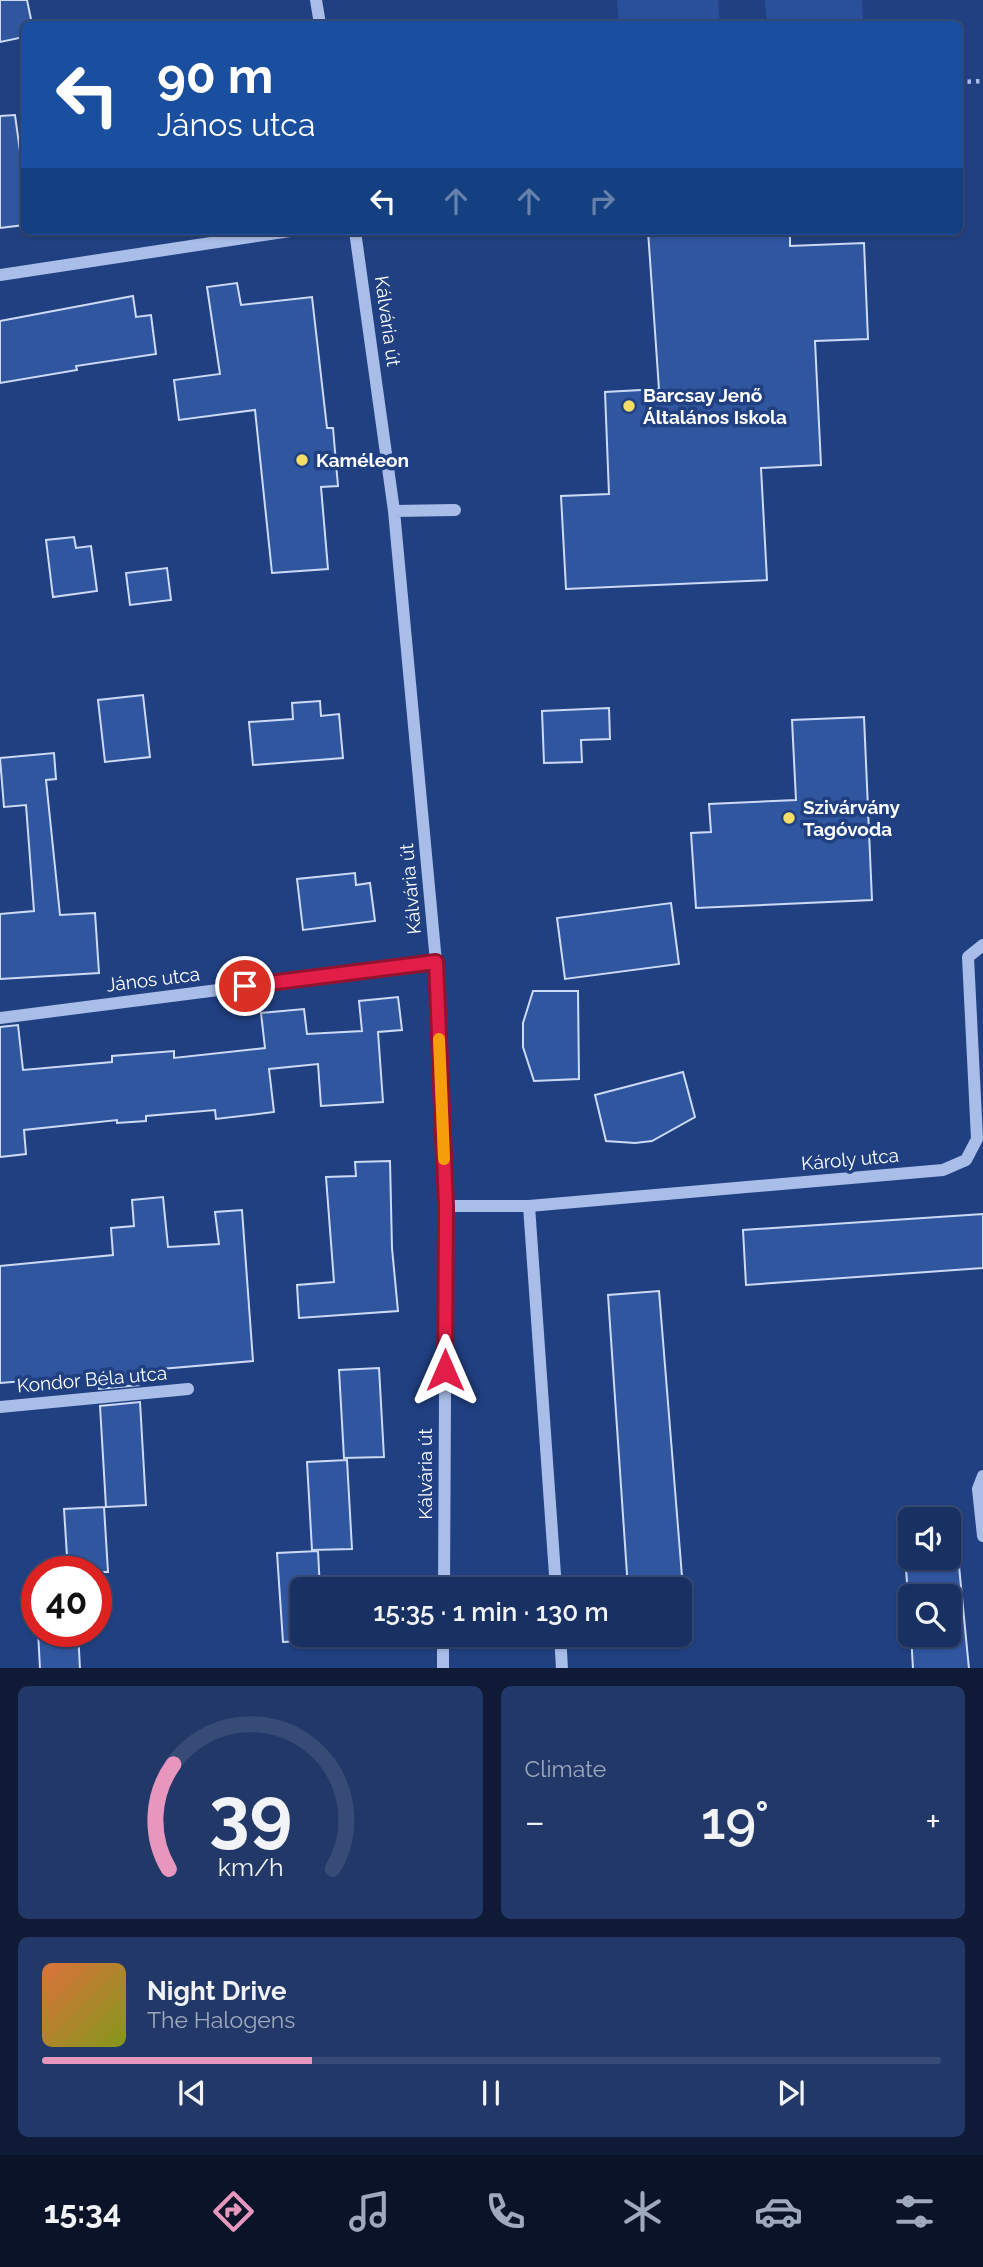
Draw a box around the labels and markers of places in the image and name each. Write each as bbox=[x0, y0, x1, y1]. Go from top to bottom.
place label: Barcsay Jenő Általános Iskola bbox=[643, 384, 787, 428]
marker: Barcsay Jenő Általános Iskola bbox=[621, 398, 637, 414]
place label: Kaméleon bbox=[316, 449, 409, 471]
marker: Kaméleon bbox=[294, 452, 310, 468]
place label: Szivárvány Tagóvoda bbox=[803, 796, 901, 840]
marker: Szivárvány Tagóvoda bbox=[781, 810, 797, 826]
pin bbox=[215, 956, 275, 1016]

